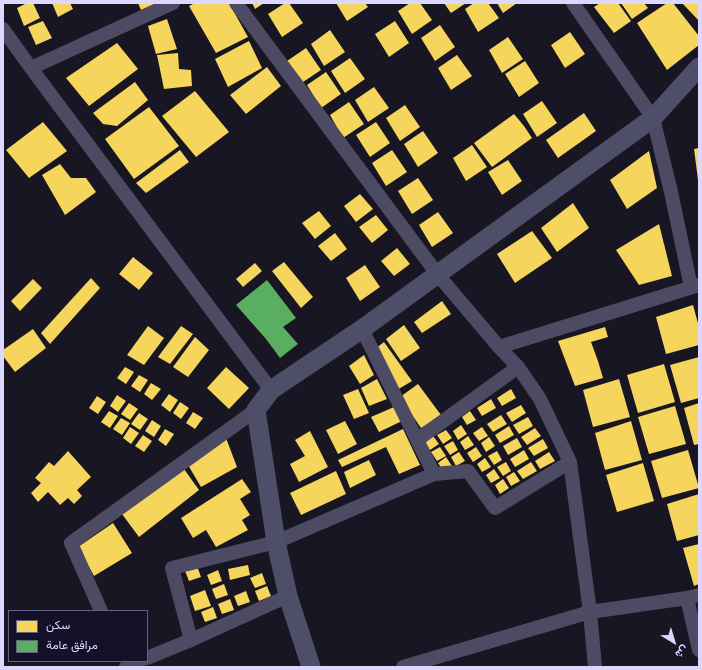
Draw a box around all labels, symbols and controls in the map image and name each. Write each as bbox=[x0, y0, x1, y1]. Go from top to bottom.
legend bbox=[8, 610, 148, 662]
text: سكن bbox=[46, 617, 70, 633]
north arrow bbox=[654, 622, 694, 662]
text: مرافق عامة bbox=[46, 637, 98, 653]
text: ش bbox=[672, 642, 692, 662]

